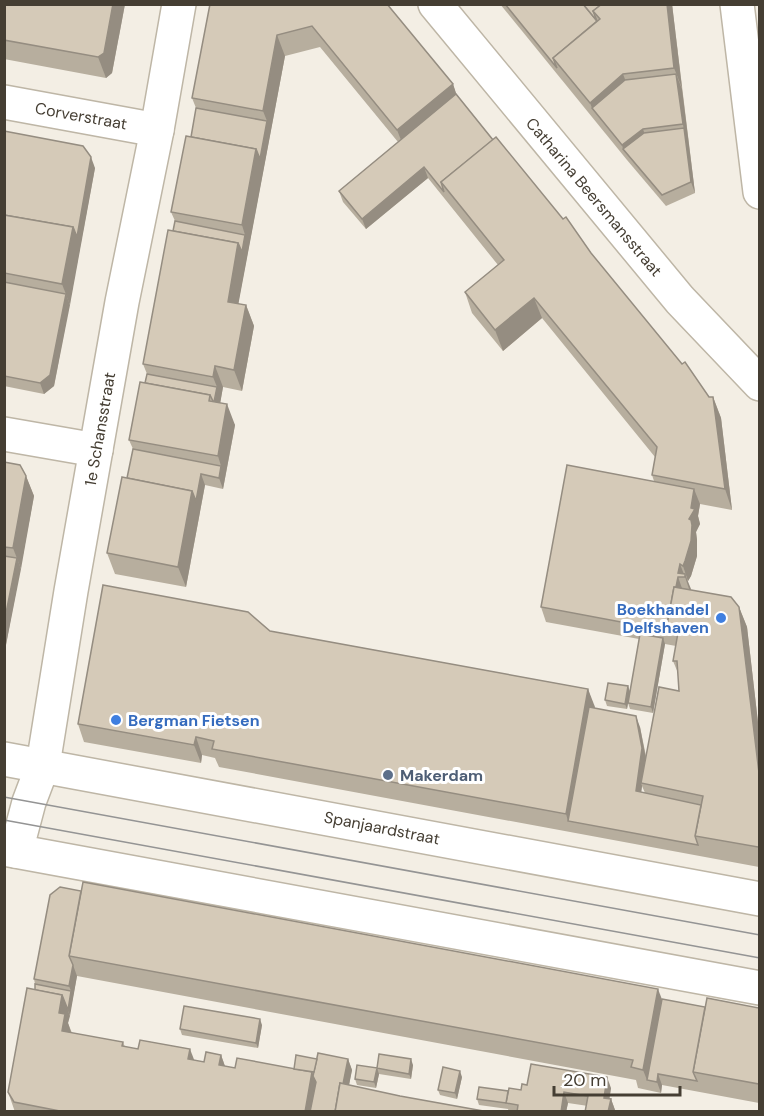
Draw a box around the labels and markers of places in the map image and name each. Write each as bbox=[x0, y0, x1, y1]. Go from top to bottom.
place label: Boekhandel Delfshaven bbox=[617, 599, 709, 638]
marker: Boekhandel Delfshaven bbox=[714, 611, 728, 625]
place label: Bergman Fietsen bbox=[128, 710, 260, 731]
marker: Bergman Fietsen bbox=[109, 713, 123, 727]
place label: Makerdam bbox=[400, 765, 483, 786]
marker: Makerdam bbox=[381, 768, 395, 782]

